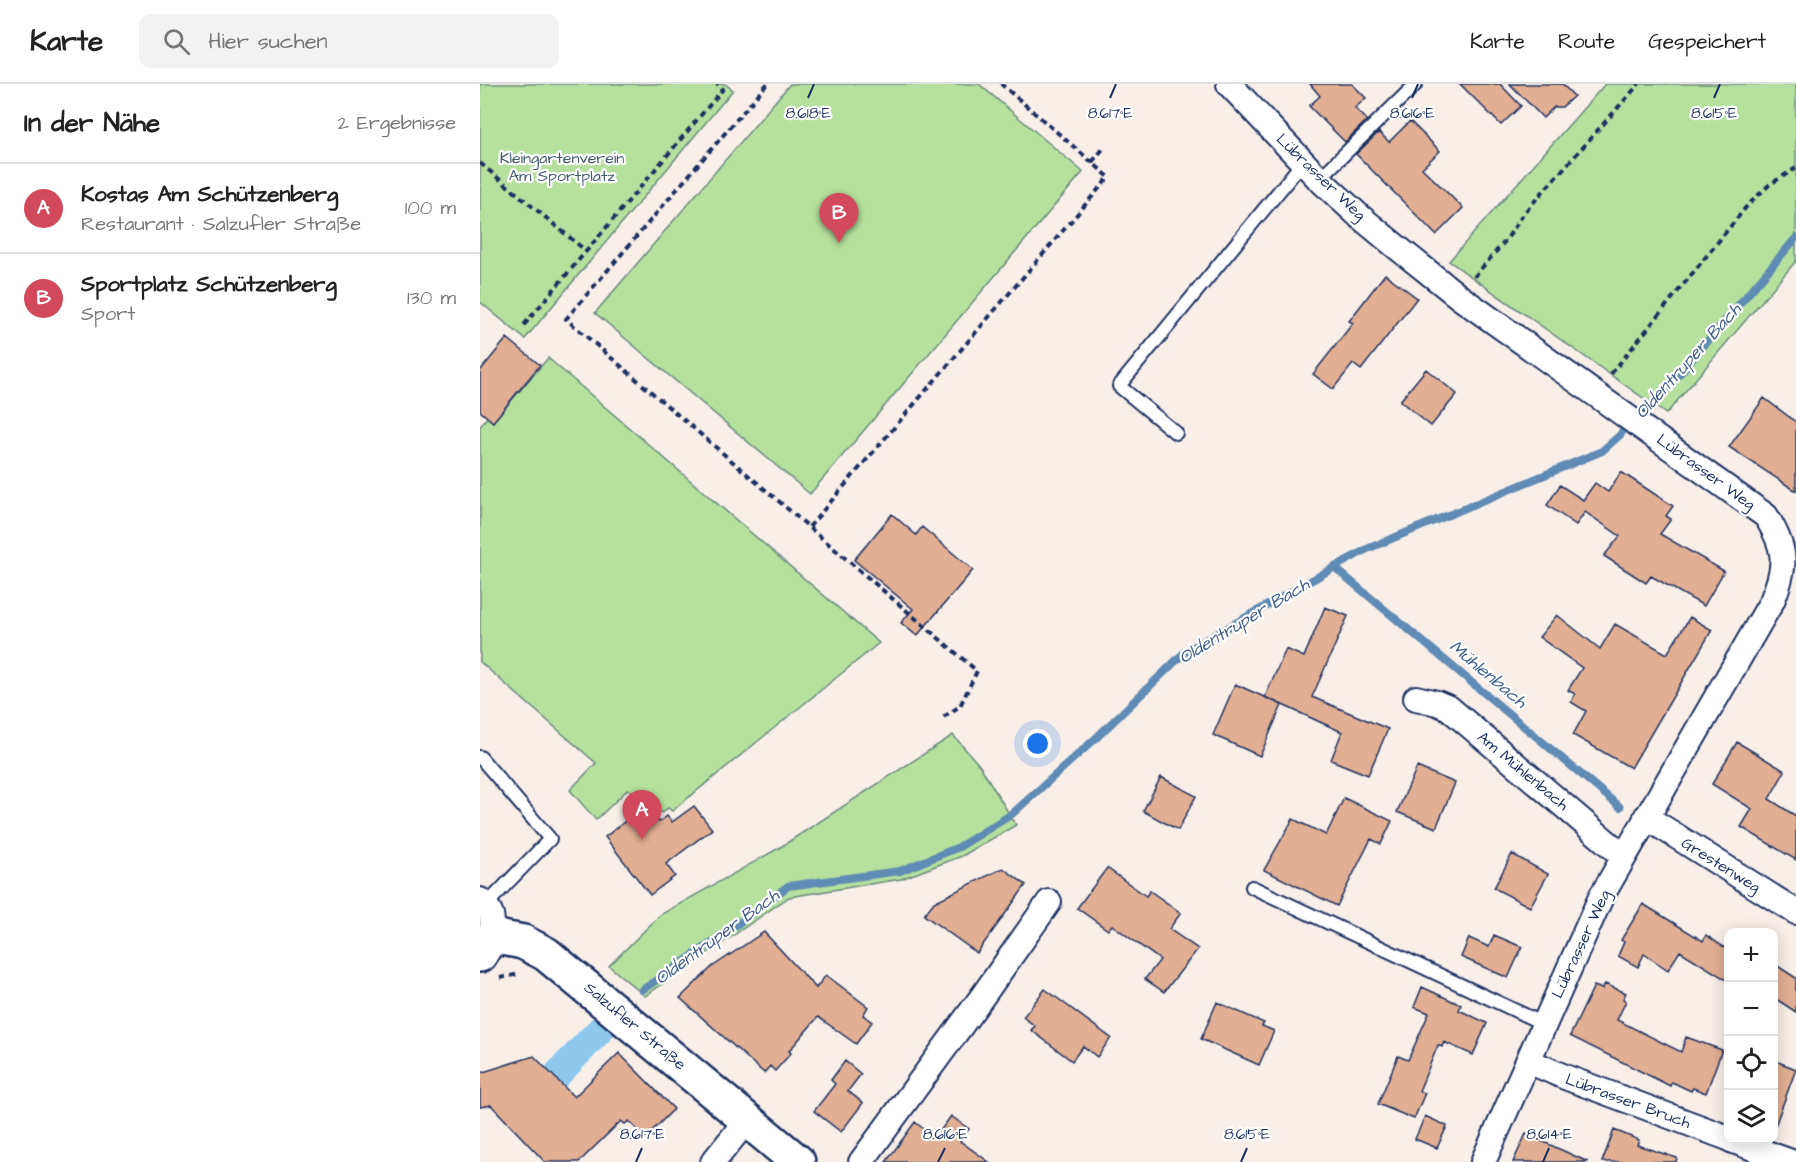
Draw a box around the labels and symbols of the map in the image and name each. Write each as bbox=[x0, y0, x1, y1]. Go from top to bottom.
text: 8.618°E bbox=[785, 103, 831, 124]
text: 8.617°E bbox=[1088, 103, 1132, 124]
text: 8.616°E bbox=[1390, 103, 1434, 124]
text: 8.615°E bbox=[1691, 103, 1737, 124]
street label: Lübrasser Weg bbox=[1271, 128, 1371, 226]
park label: Kleingartenverein Am Sportplatz bbox=[500, 147, 624, 187]
pin: B bbox=[820, 194, 858, 243]
water label: Oldentruper Bach bbox=[1629, 297, 1748, 424]
street label: Lübrasser Weg bbox=[1652, 429, 1760, 516]
water label: Oldentruper Bach bbox=[1174, 572, 1315, 670]
water label: Mühlenbach bbox=[1444, 634, 1533, 715]
street label: Am Mühlenbach bbox=[1473, 726, 1573, 816]
your location bbox=[1023, 729, 1052, 758]
pin: A bbox=[622, 790, 662, 840]
street label: Grestenweg bbox=[1677, 832, 1765, 899]
water label: Oldentruper Bach bbox=[650, 883, 785, 991]
street label: Lübrasser Weg bbox=[1546, 886, 1617, 1002]
street label: Salzufler Straße bbox=[579, 977, 691, 1075]
street label: Lübrasser Bruch bbox=[1562, 1068, 1694, 1134]
text: 8.617°E bbox=[620, 1124, 664, 1145]
text: 8.616°E bbox=[923, 1124, 967, 1145]
text: 8.615°E bbox=[1224, 1124, 1270, 1145]
text: 8.614°E bbox=[1526, 1124, 1572, 1145]

